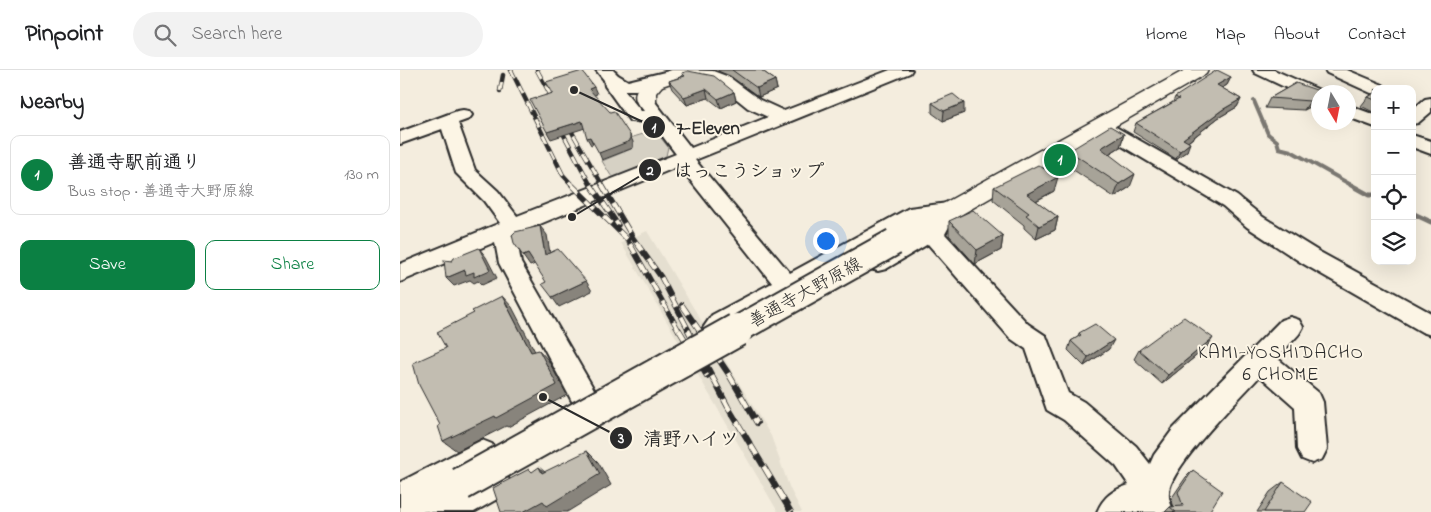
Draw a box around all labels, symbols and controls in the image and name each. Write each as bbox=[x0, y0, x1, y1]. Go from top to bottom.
search box bbox=[133, 12, 483, 57]
text: Pinpoint bbox=[25, 17, 103, 52]
icon: search bbox=[151, 21, 179, 49]
text: Search here bbox=[191, 21, 282, 48]
text: Home bbox=[1146, 22, 1187, 48]
text: Map bbox=[1215, 22, 1246, 48]
text: About bbox=[1274, 22, 1320, 48]
text: Contact bbox=[1348, 22, 1406, 48]
north arrow bbox=[1311, 85, 1356, 130]
map controls bbox=[1371, 85, 1416, 265]
button: + bbox=[1371, 85, 1416, 130]
text: Nearby bbox=[20, 88, 84, 118]
callout: 7-Eleven bbox=[641, 110, 750, 144]
text: 7-Eleven bbox=[676, 116, 740, 143]
text: 1 bbox=[652, 117, 657, 139]
button: − bbox=[1371, 130, 1416, 175]
pin: 1 bbox=[1044, 141, 1076, 179]
text: 善通寺駅前通り bbox=[68, 150, 201, 177]
callout: はっこうショップ bbox=[638, 153, 835, 187]
text: はっこうショップ bbox=[674, 159, 824, 186]
text: 2 bbox=[645, 160, 654, 182]
text: 1 bbox=[34, 163, 40, 187]
text: 130 m bbox=[344, 163, 379, 187]
button: locate bbox=[1371, 175, 1416, 220]
text: Bus stop · 善通寺大野原線 bbox=[68, 180, 254, 204]
button: layers bbox=[1371, 220, 1416, 265]
your location bbox=[813, 228, 839, 254]
button: Save bbox=[20, 240, 195, 290]
button: Share bbox=[205, 240, 380, 290]
street label: 善通寺大野原線 bbox=[745, 252, 867, 336]
district label: KAMI-YOSHIDACHO 6 CHOME bbox=[1198, 340, 1364, 389]
callout: 清野ハイツ bbox=[608, 421, 748, 455]
text: 清野ハイツ bbox=[643, 427, 739, 454]
text: 3 bbox=[617, 428, 624, 450]

